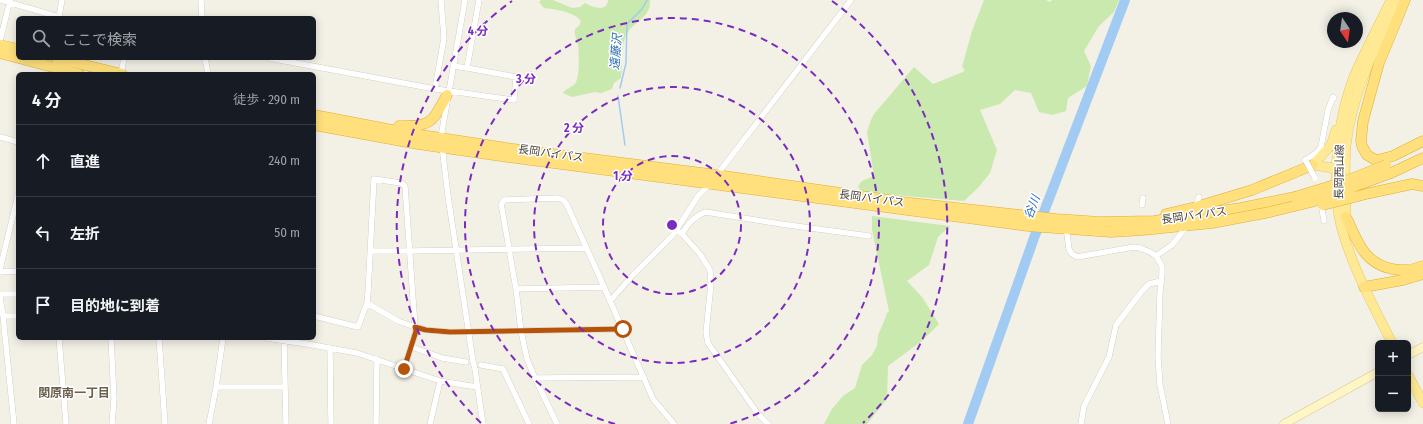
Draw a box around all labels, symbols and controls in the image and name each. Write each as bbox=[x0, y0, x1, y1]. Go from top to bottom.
north arrow bbox=[1327, 12, 1363, 48]
search box bbox=[16, 16, 316, 60]
text: 4 分 bbox=[468, 24, 488, 38]
icon: search bbox=[30, 27, 52, 49]
text: ここで検索 bbox=[62, 31, 137, 49]
water label: 遠藤沢 bbox=[607, 31, 625, 71]
text: 3 分 bbox=[515, 72, 536, 86]
text: 4 分 bbox=[32, 90, 61, 111]
text: 徒歩 · 290 m bbox=[233, 92, 300, 107]
text: 2 分 bbox=[563, 121, 584, 135]
street label: 長岡バイパス bbox=[517, 142, 584, 165]
street label: 長岡西山線 bbox=[1333, 144, 1346, 200]
icon: ahead bbox=[32, 150, 54, 172]
text: 直進 bbox=[70, 153, 100, 171]
text: 240 m bbox=[268, 153, 300, 168]
text: 1 分 bbox=[613, 169, 633, 183]
street label: 長岡バイパス bbox=[838, 187, 905, 210]
water label: 谷川 bbox=[1021, 191, 1044, 221]
street label: 長岡バイパス bbox=[1161, 204, 1228, 227]
centre of rings bbox=[665, 218, 679, 232]
icon: left bbox=[32, 222, 54, 244]
text: 左折 bbox=[70, 225, 100, 243]
text: 50 m bbox=[274, 225, 300, 240]
icon: arrive bbox=[32, 294, 54, 316]
text: 目的地に到着 bbox=[70, 297, 160, 315]
route start bbox=[614, 320, 632, 338]
map controls bbox=[1375, 340, 1411, 412]
button: + bbox=[1375, 340, 1411, 376]
route end bbox=[395, 360, 413, 378]
button: − bbox=[1375, 376, 1411, 412]
district label: 関原南一丁目 bbox=[38, 386, 110, 400]

